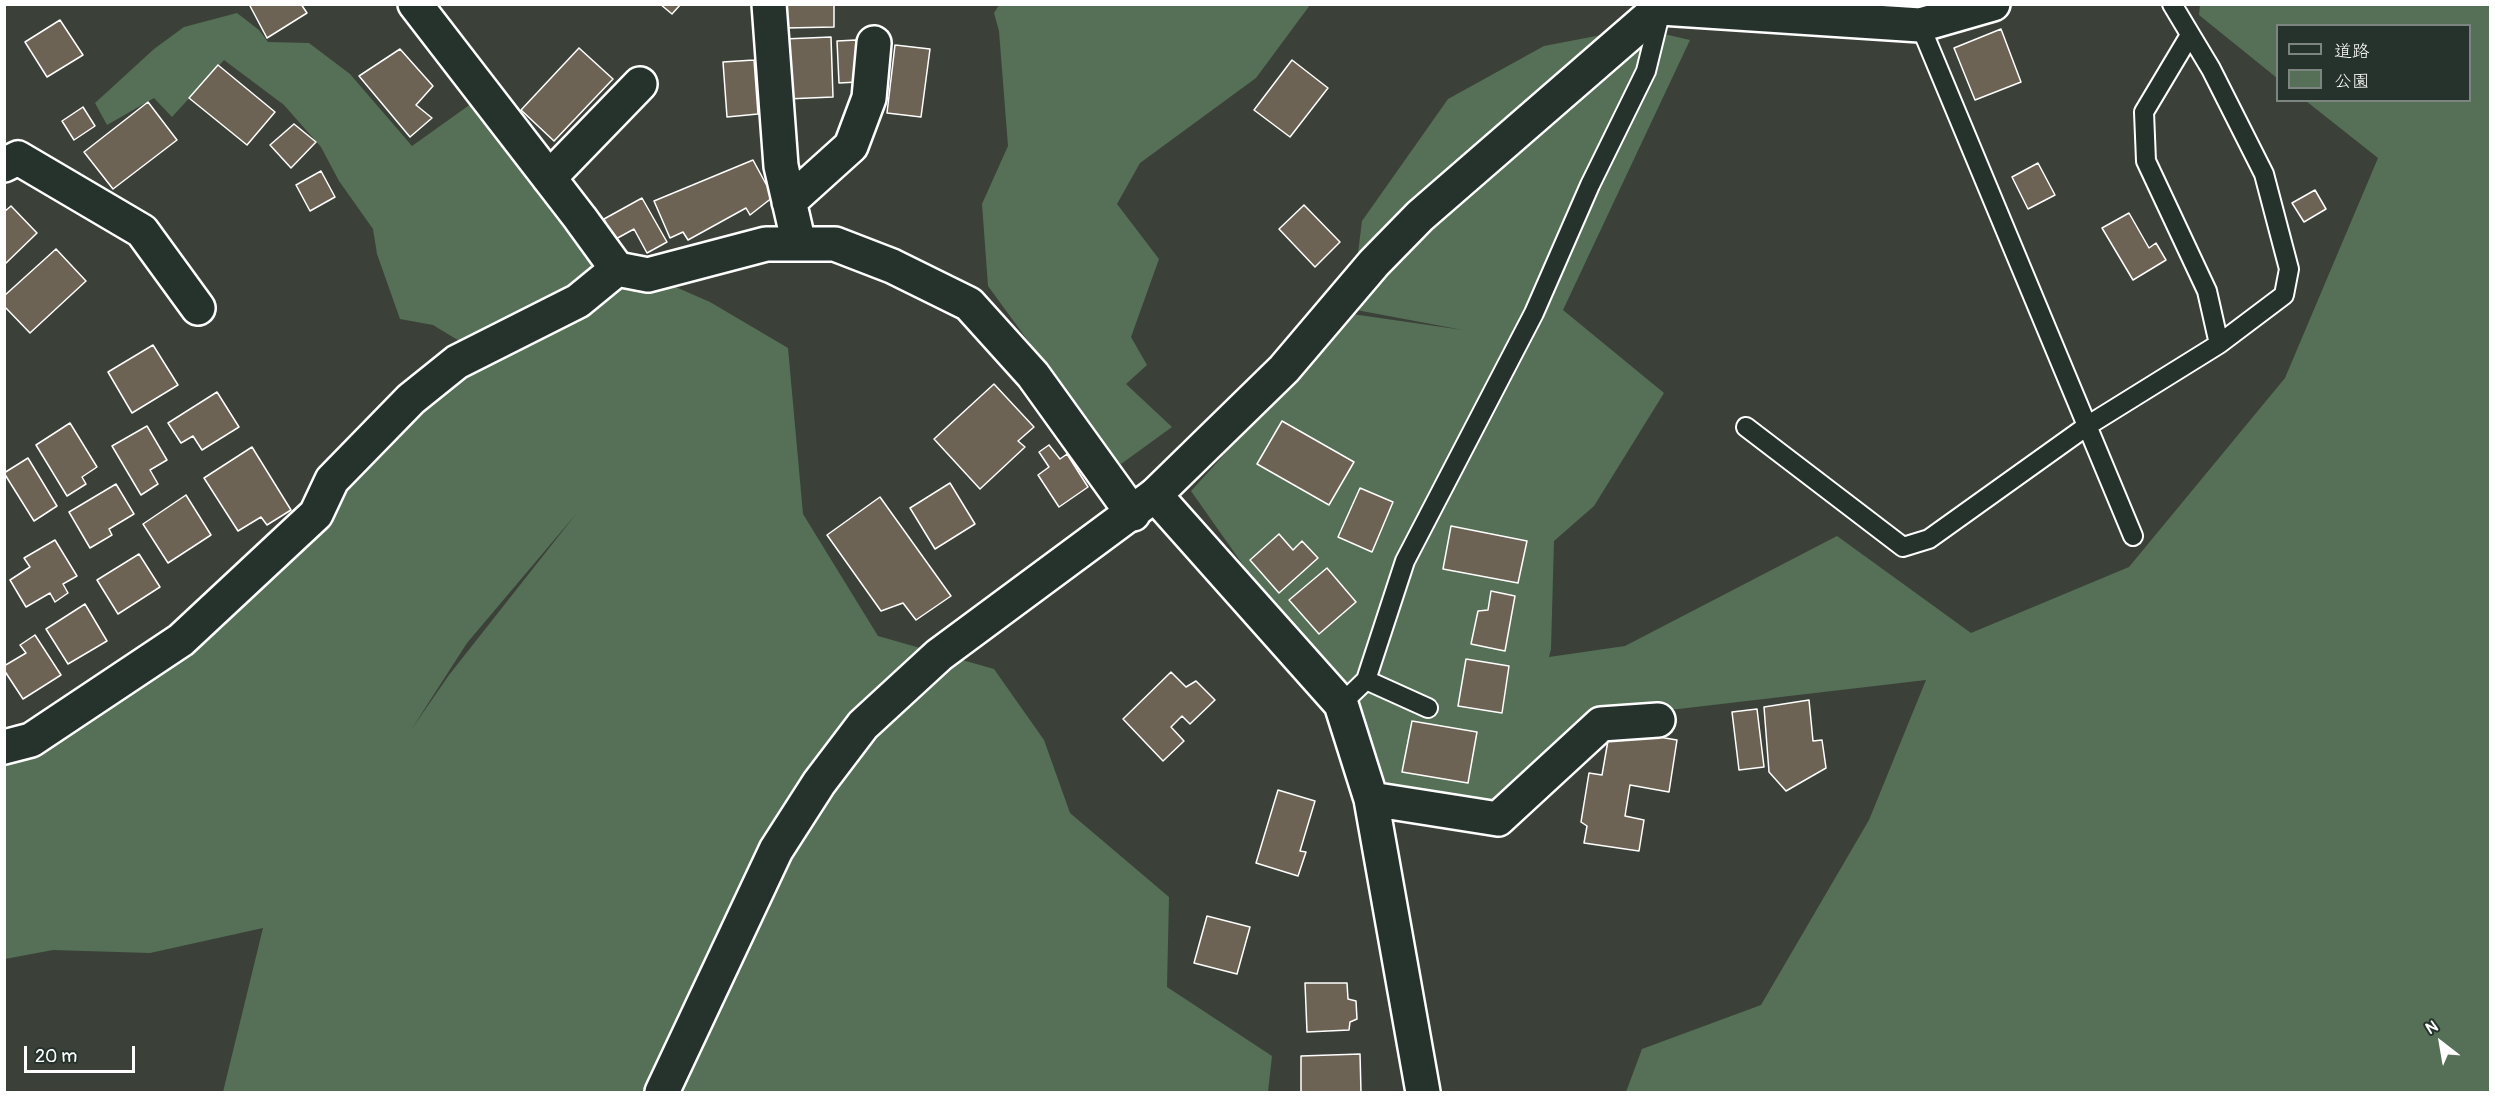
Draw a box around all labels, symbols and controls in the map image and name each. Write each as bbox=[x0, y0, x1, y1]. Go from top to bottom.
legend bbox=[2276, 24, 2471, 102]
text: 道路 bbox=[2334, 40, 2370, 63]
text: 公園 bbox=[2334, 70, 2370, 93]
north arrow bbox=[2411, 1013, 2471, 1073]
text: N bbox=[2422, 1016, 2442, 1039]
scale bar bbox=[27, 1034, 138, 1072]
text: 20 m bbox=[35, 1045, 77, 1068]

